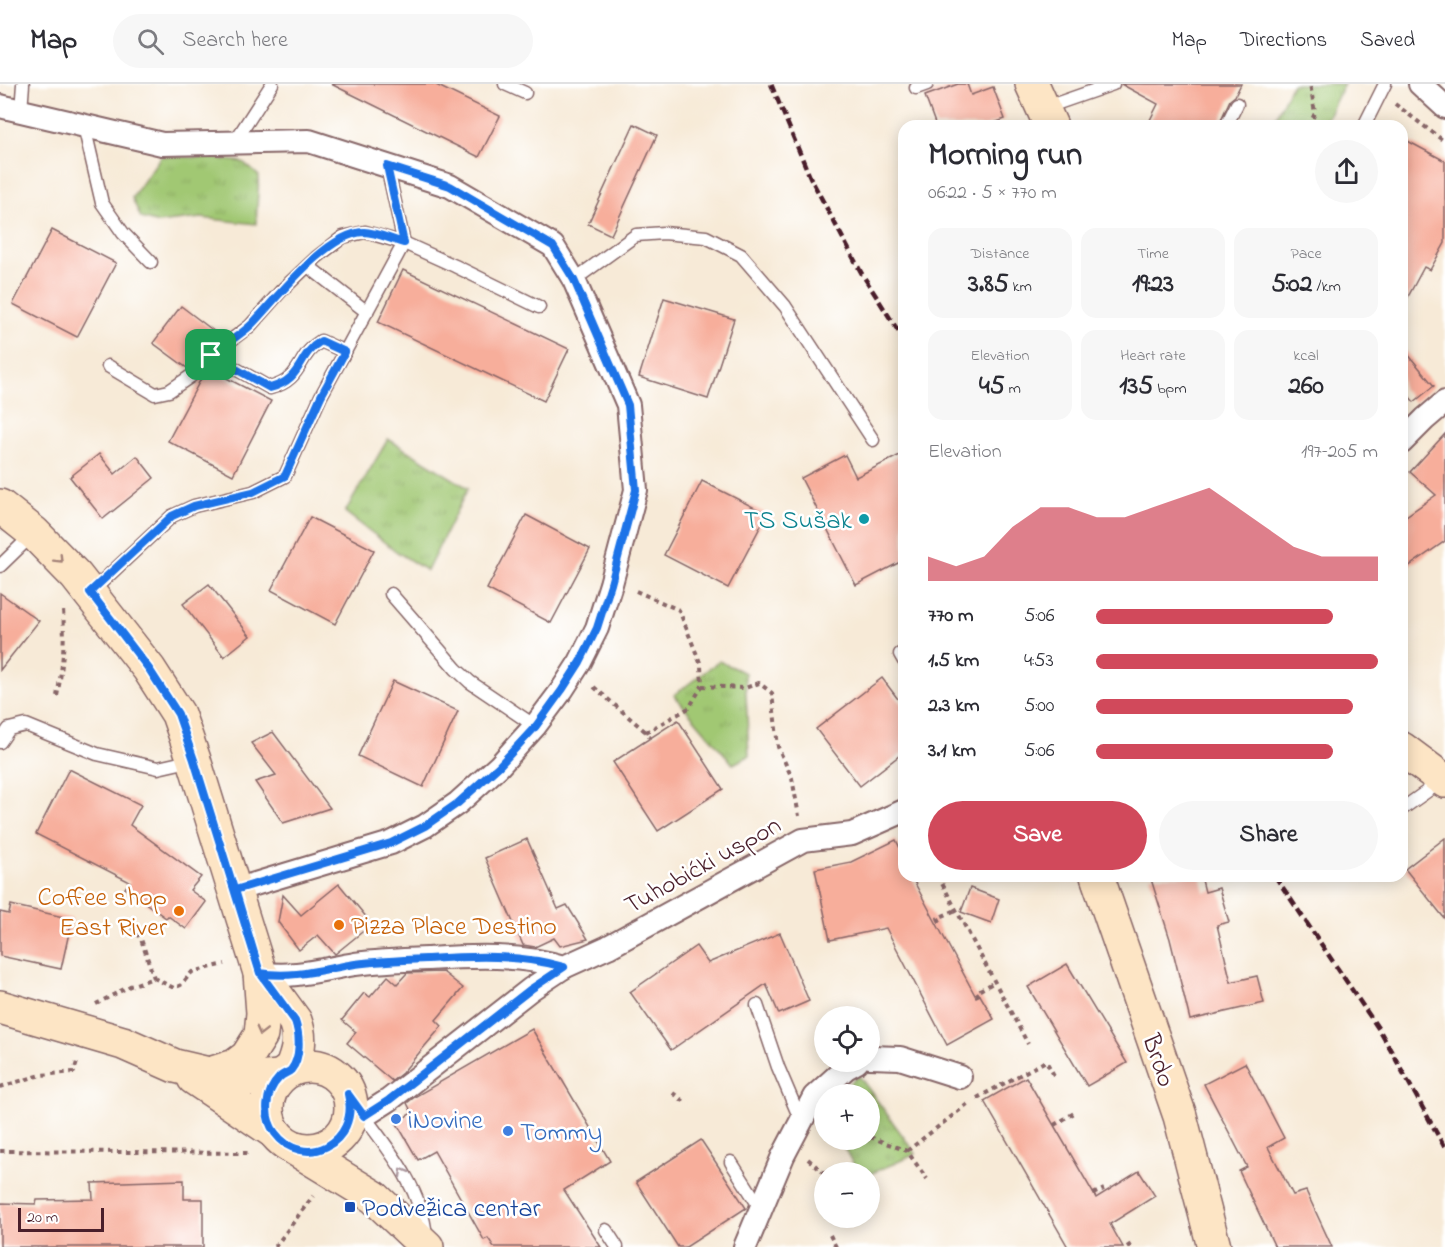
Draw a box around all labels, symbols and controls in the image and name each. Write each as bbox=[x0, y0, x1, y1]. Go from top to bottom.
search box bbox=[113, 14, 533, 68]
text: Map bbox=[30, 21, 77, 62]
icon: search bbox=[134, 25, 167, 58]
text: Search here bbox=[182, 25, 288, 57]
text: Map bbox=[1171, 26, 1207, 56]
text: Directions bbox=[1240, 26, 1327, 56]
text: Saved bbox=[1360, 26, 1415, 56]
text: Morning run bbox=[928, 132, 1082, 180]
button: share bbox=[1315, 140, 1378, 203]
text: 06:22 · 5 × 770 m bbox=[928, 179, 1057, 208]
text: Distance bbox=[971, 242, 1029, 266]
text: Time bbox=[1137, 242, 1169, 266]
text: Pace bbox=[1290, 242, 1322, 266]
text: 3.85 bbox=[968, 266, 1009, 304]
text: 19:23 bbox=[1132, 266, 1174, 304]
text: 5:02 bbox=[1271, 266, 1312, 304]
text: km bbox=[1009, 275, 1032, 299]
text: /km bbox=[1312, 275, 1341, 299]
pin bbox=[185, 329, 236, 380]
icon: arrive bbox=[194, 338, 227, 371]
text: Elevation bbox=[971, 344, 1029, 368]
text: Heart rate bbox=[1120, 344, 1186, 368]
text: kcal bbox=[1293, 344, 1319, 368]
text: 45 bbox=[979, 368, 1005, 406]
text: 135 bbox=[1119, 368, 1153, 406]
text: 260 bbox=[1288, 368, 1324, 406]
text: m bbox=[1005, 377, 1021, 401]
text: bpm bbox=[1153, 377, 1187, 401]
text: Elevation bbox=[928, 438, 1002, 467]
text: 197–205 m bbox=[1301, 438, 1378, 467]
place label: TS Sušak bbox=[744, 503, 853, 541]
marker: TS Sušak bbox=[857, 512, 871, 526]
one-way arrow bbox=[52, 551, 63, 562]
text: 770 m bbox=[928, 602, 974, 631]
text: 5:06 bbox=[1024, 602, 1055, 631]
text: 1.5 km bbox=[928, 647, 979, 676]
text: 4:53 bbox=[1024, 647, 1054, 676]
text: 2.3 km bbox=[928, 692, 980, 721]
text: 5:00 bbox=[1024, 692, 1054, 721]
text: 3.1 km bbox=[928, 737, 976, 766]
text: 5:06 bbox=[1024, 737, 1055, 766]
button: Save bbox=[928, 801, 1147, 870]
button: Share bbox=[1159, 801, 1378, 870]
street label: Tuhobićki uspon bbox=[618, 808, 789, 925]
place label: Coffee shop East River bbox=[37, 880, 168, 948]
marker: Coffee shop East River bbox=[172, 904, 186, 918]
place label: Pizza Place Destino bbox=[351, 909, 557, 947]
marker: Pizza Place Destino bbox=[332, 918, 346, 932]
map controls bbox=[814, 1006, 880, 1228]
button: locate bbox=[814, 1006, 880, 1072]
one-way arrow bbox=[255, 1026, 268, 1036]
street label: Brdo bbox=[1130, 1028, 1184, 1093]
button: + bbox=[814, 1084, 880, 1150]
place label: iNovine bbox=[408, 1103, 483, 1141]
marker: iNovine bbox=[389, 1112, 403, 1126]
place label: Tommy bbox=[520, 1115, 602, 1153]
marker: Tommy bbox=[501, 1124, 515, 1138]
button: − bbox=[814, 1162, 880, 1228]
one-way arrow bbox=[399, 1168, 410, 1178]
place label: Podvežica centar bbox=[362, 1191, 542, 1229]
marker: Podvežica centar bbox=[343, 1200, 357, 1214]
scale bar bbox=[18, 1205, 104, 1232]
text: 20 m bbox=[27, 1206, 58, 1230]

